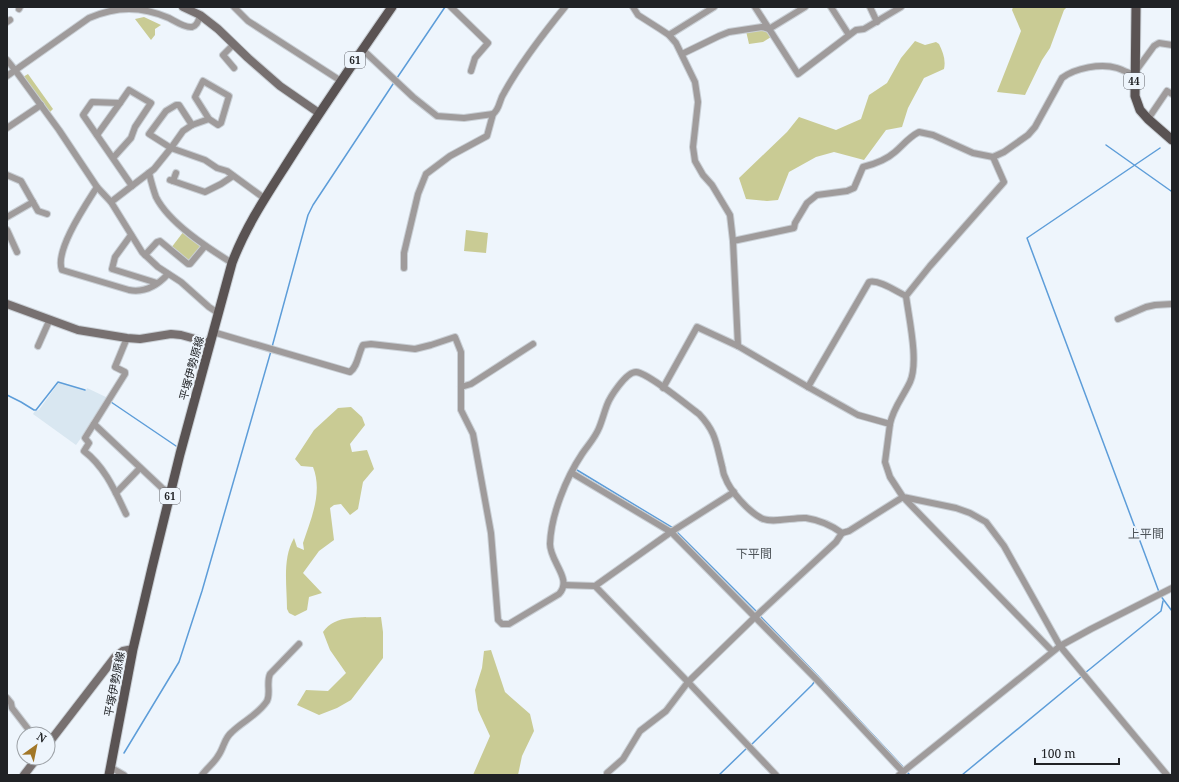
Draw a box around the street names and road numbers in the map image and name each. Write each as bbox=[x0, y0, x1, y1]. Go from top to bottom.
road number: 61 bbox=[345, 52, 365, 68]
road number: 44 bbox=[1124, 73, 1144, 89]
street label: 平塚伊勢原線 bbox=[175, 334, 207, 402]
road number: 61 bbox=[160, 488, 180, 504]
street label: 平塚伊勢原線 bbox=[100, 650, 128, 718]

